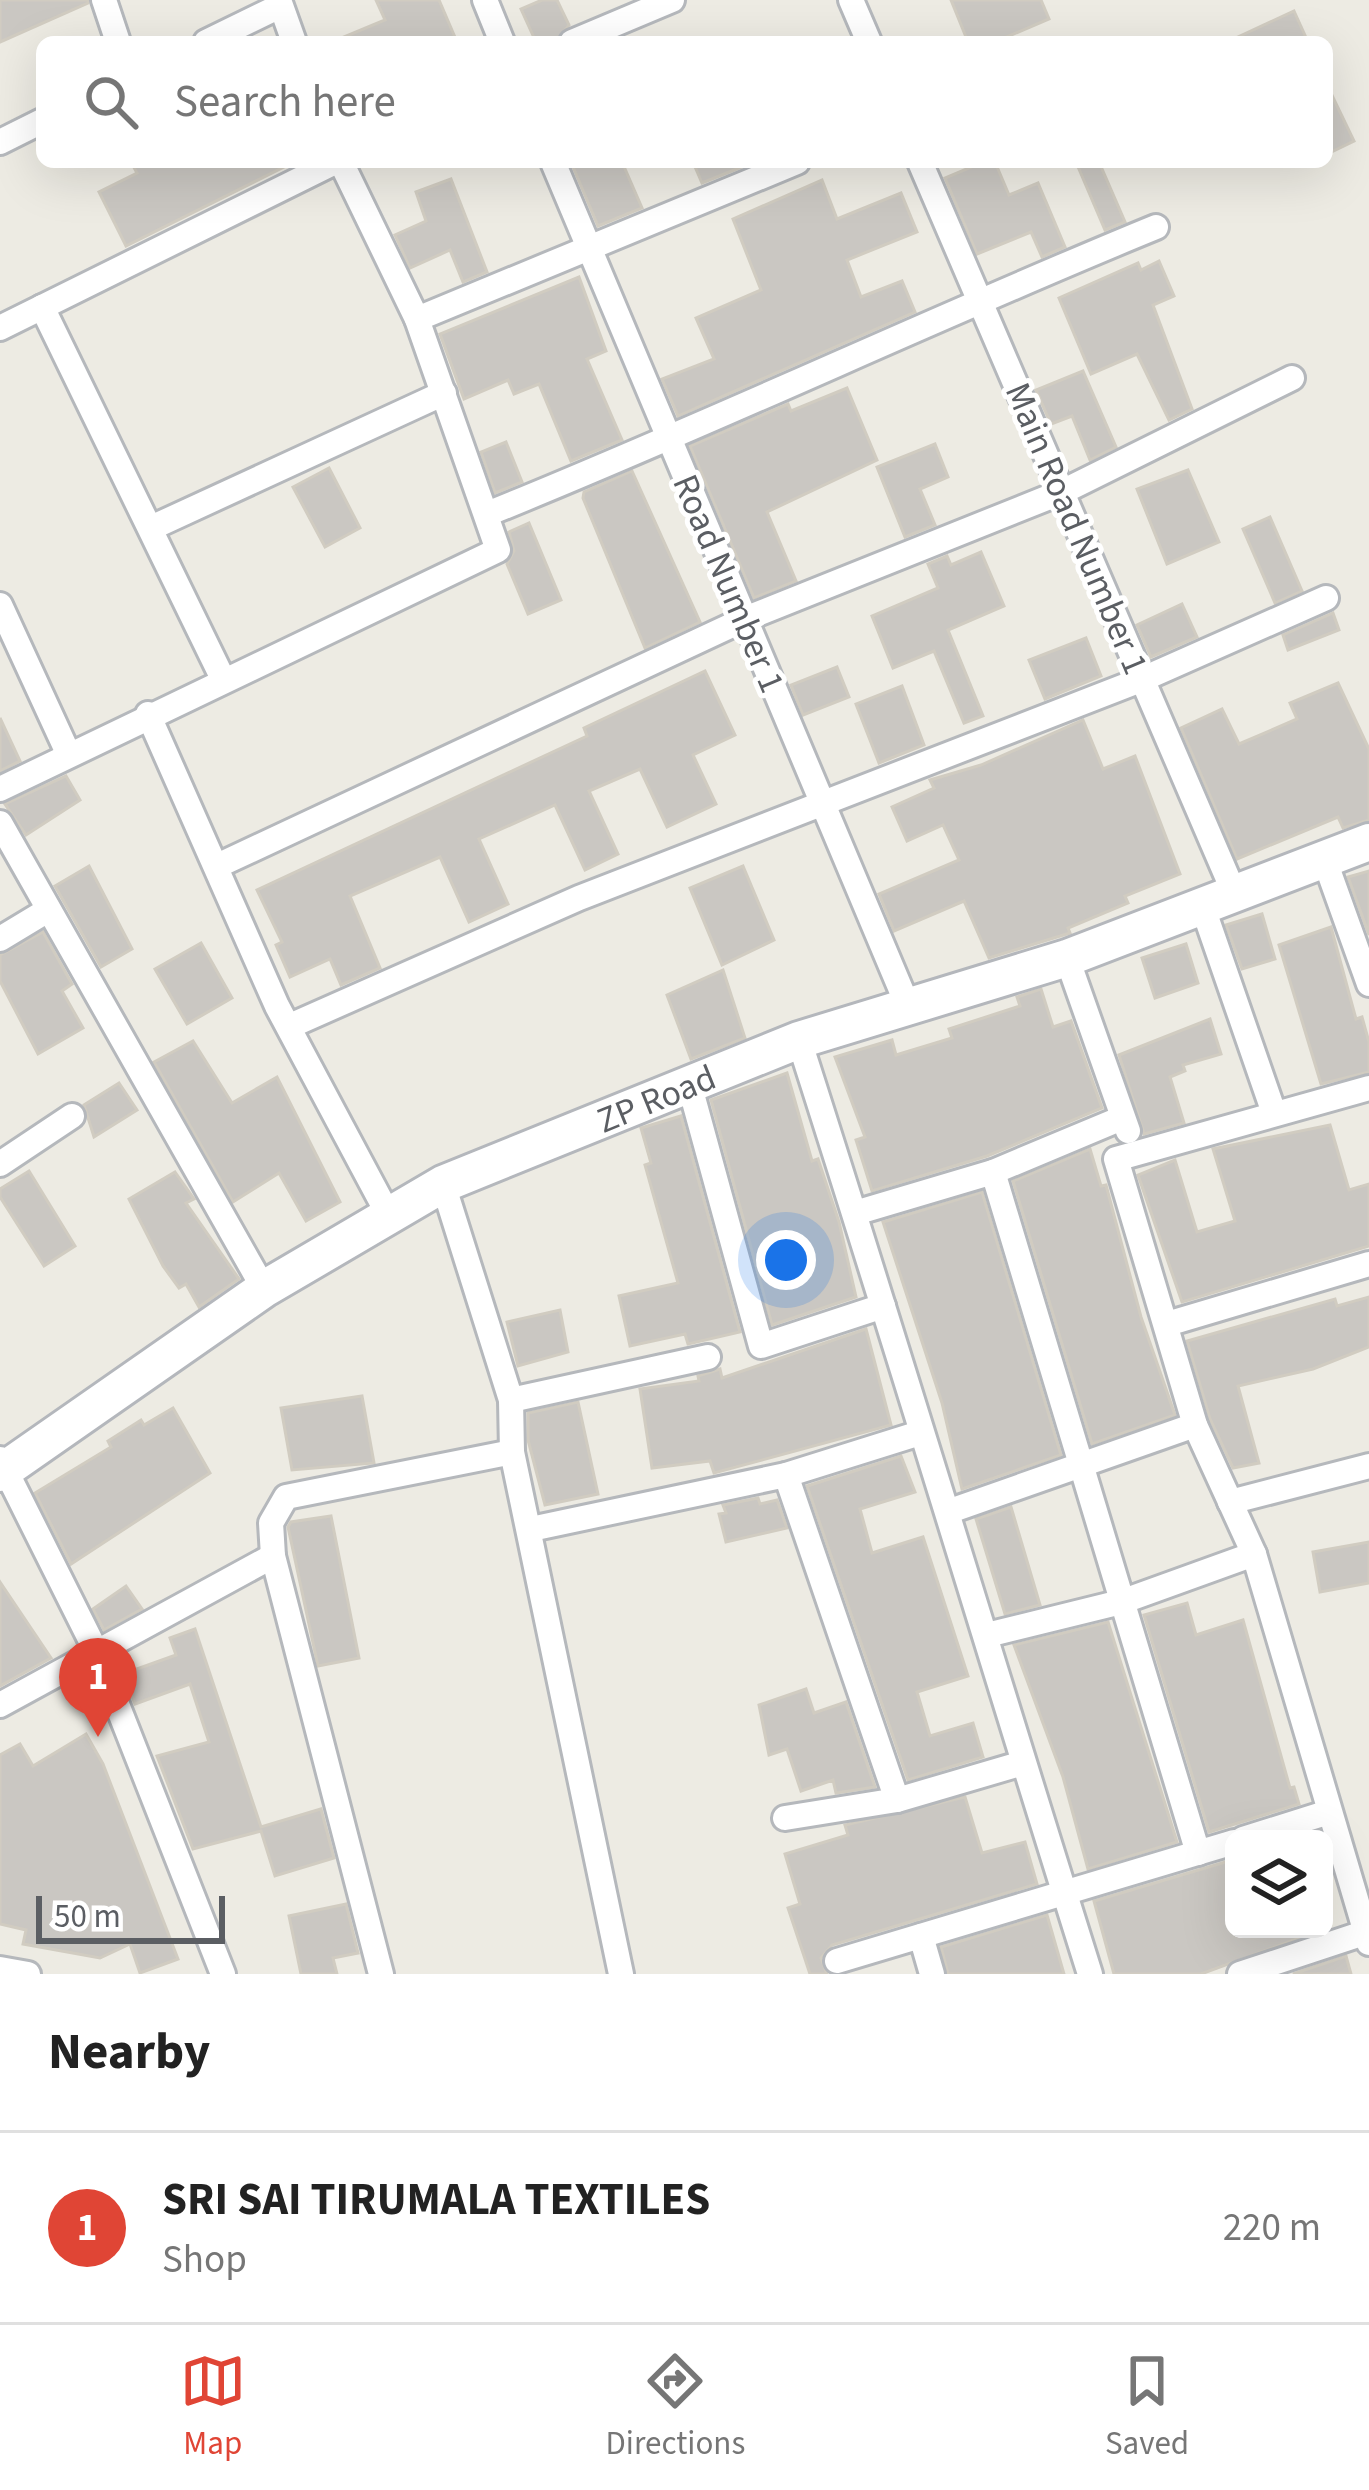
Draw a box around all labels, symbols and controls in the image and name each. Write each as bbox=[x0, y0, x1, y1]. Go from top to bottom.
search box bbox=[36, 36, 1333, 168]
icon: search bbox=[78, 69, 144, 135]
text: Search here bbox=[174, 70, 396, 134]
street label: Main Road Number 1 bbox=[992, 375, 1161, 682]
street label: Road Number 1 bbox=[660, 467, 798, 701]
street label: ZP Road bbox=[589, 1052, 724, 1146]
your location bbox=[756, 1230, 816, 1290]
pin: 1 bbox=[59, 1638, 137, 1737]
map controls bbox=[1225, 1830, 1333, 1938]
button: layers bbox=[1225, 1830, 1333, 1938]
scale bar bbox=[36, 1890, 225, 1943]
text: 50 m bbox=[54, 1893, 121, 1940]
text: Nearby bbox=[48, 2016, 210, 2088]
text: SRI SAI TIRUMALA TEXTILES bbox=[162, 2168, 710, 2232]
text: 1 bbox=[77, 2200, 97, 2256]
text: 220 m bbox=[1223, 2200, 1321, 2256]
text: Shop bbox=[162, 2232, 247, 2288]
tab: Map bbox=[180, 2348, 246, 2467]
tab: Directions bbox=[606, 2348, 745, 2467]
tab: Saved bbox=[1105, 2348, 1189, 2467]

